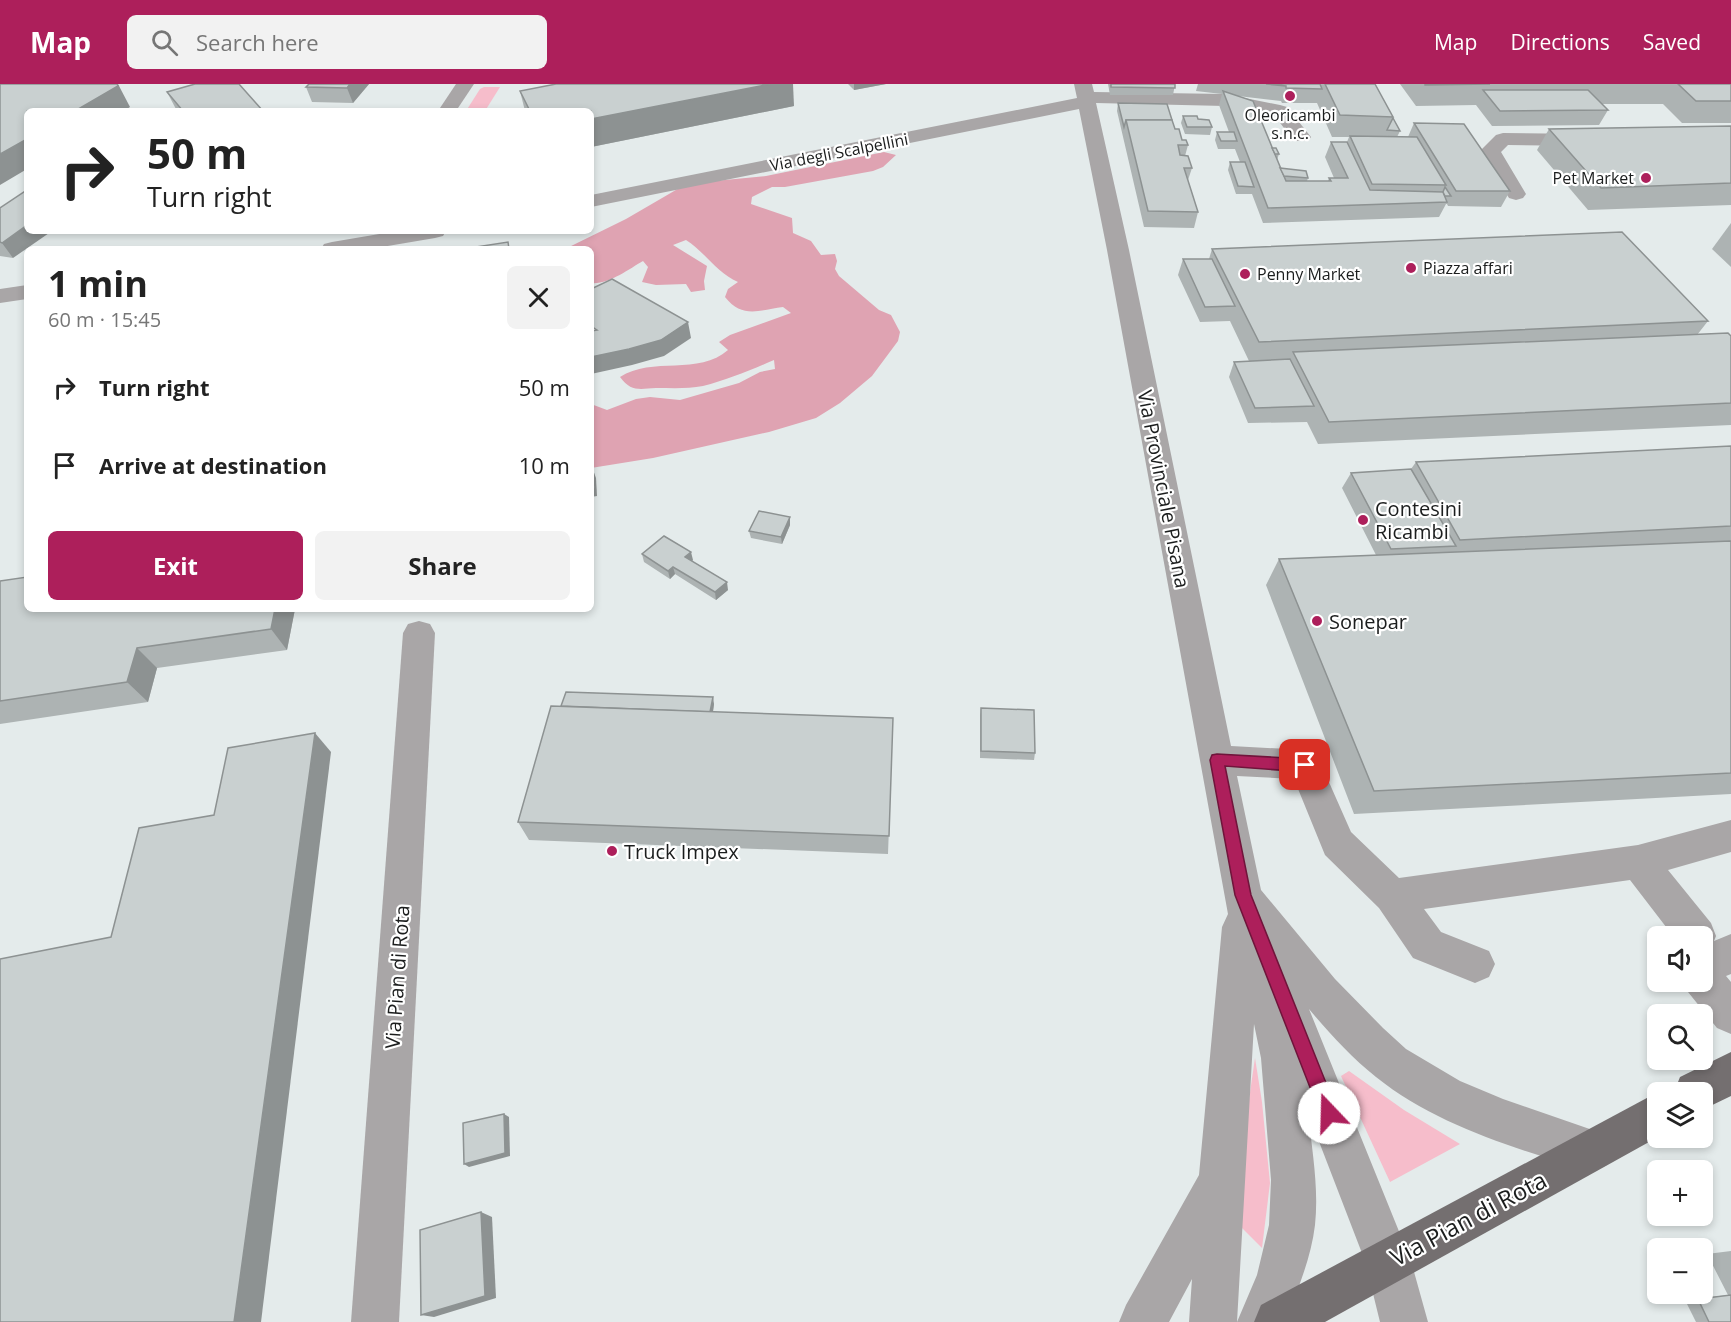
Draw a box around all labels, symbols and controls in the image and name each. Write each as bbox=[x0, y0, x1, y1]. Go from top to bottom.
search box bbox=[127, 15, 547, 69]
text: Map bbox=[30, 23, 91, 61]
icon: search bbox=[148, 26, 181, 59]
text: Search here bbox=[196, 27, 319, 57]
text: Map bbox=[1434, 28, 1477, 56]
text: Directions bbox=[1510, 28, 1610, 56]
text: Saved bbox=[1643, 28, 1701, 56]
marker: Oleoricambi s.n.c. bbox=[1283, 89, 1297, 103]
place label: Oleoricambi s.n.c. bbox=[1245, 104, 1335, 144]
text: 50 m bbox=[147, 124, 247, 181]
street label: Via degli Scalpellini bbox=[768, 128, 910, 176]
icon: right bbox=[48, 132, 126, 210]
place label: Pet Market bbox=[1553, 167, 1634, 189]
marker: Pet Market bbox=[1639, 171, 1653, 185]
text: Turn right bbox=[147, 178, 272, 215]
place label: Piazza affari bbox=[1423, 257, 1513, 279]
text: 1 min bbox=[48, 259, 148, 308]
marker: Piazza affari bbox=[1404, 261, 1418, 275]
place label: Penny Market bbox=[1257, 263, 1361, 285]
button: close bbox=[507, 266, 570, 329]
marker: Penny Market bbox=[1238, 267, 1252, 281]
text: 60 m · 15:45 bbox=[48, 306, 161, 333]
icon: right bbox=[48, 371, 81, 404]
text: Turn right bbox=[99, 372, 210, 402]
text: 50 m bbox=[519, 372, 570, 402]
street label: Via Provinciale Pisana bbox=[1132, 388, 1196, 590]
icon: arrive bbox=[48, 449, 81, 482]
text: Arrive at destination bbox=[99, 450, 327, 480]
text: 10 m bbox=[519, 450, 570, 480]
place label: Contesini Ricambi bbox=[1375, 495, 1462, 545]
marker: Contesini Ricambi bbox=[1356, 513, 1370, 527]
button: Exit bbox=[48, 531, 303, 600]
button: Share bbox=[315, 531, 570, 600]
place label: Sonepar bbox=[1329, 608, 1407, 635]
marker: Sonepar bbox=[1310, 614, 1324, 628]
pin bbox=[1279, 739, 1330, 790]
icon: arrive bbox=[1288, 748, 1321, 781]
place label: Truck Impex bbox=[624, 838, 739, 865]
marker: Truck Impex bbox=[605, 844, 619, 858]
street label: Via Pian di Rota bbox=[379, 904, 415, 1050]
map controls bbox=[1647, 926, 1713, 1304]
button: sound bbox=[1647, 926, 1713, 992]
button: search bbox=[1647, 1004, 1713, 1070]
position arrow bbox=[1297, 1081, 1361, 1145]
button: layers bbox=[1647, 1082, 1713, 1148]
button: + bbox=[1647, 1160, 1713, 1226]
street label: Via Pian di Rota bbox=[1384, 1163, 1552, 1273]
button: − bbox=[1647, 1238, 1713, 1304]

